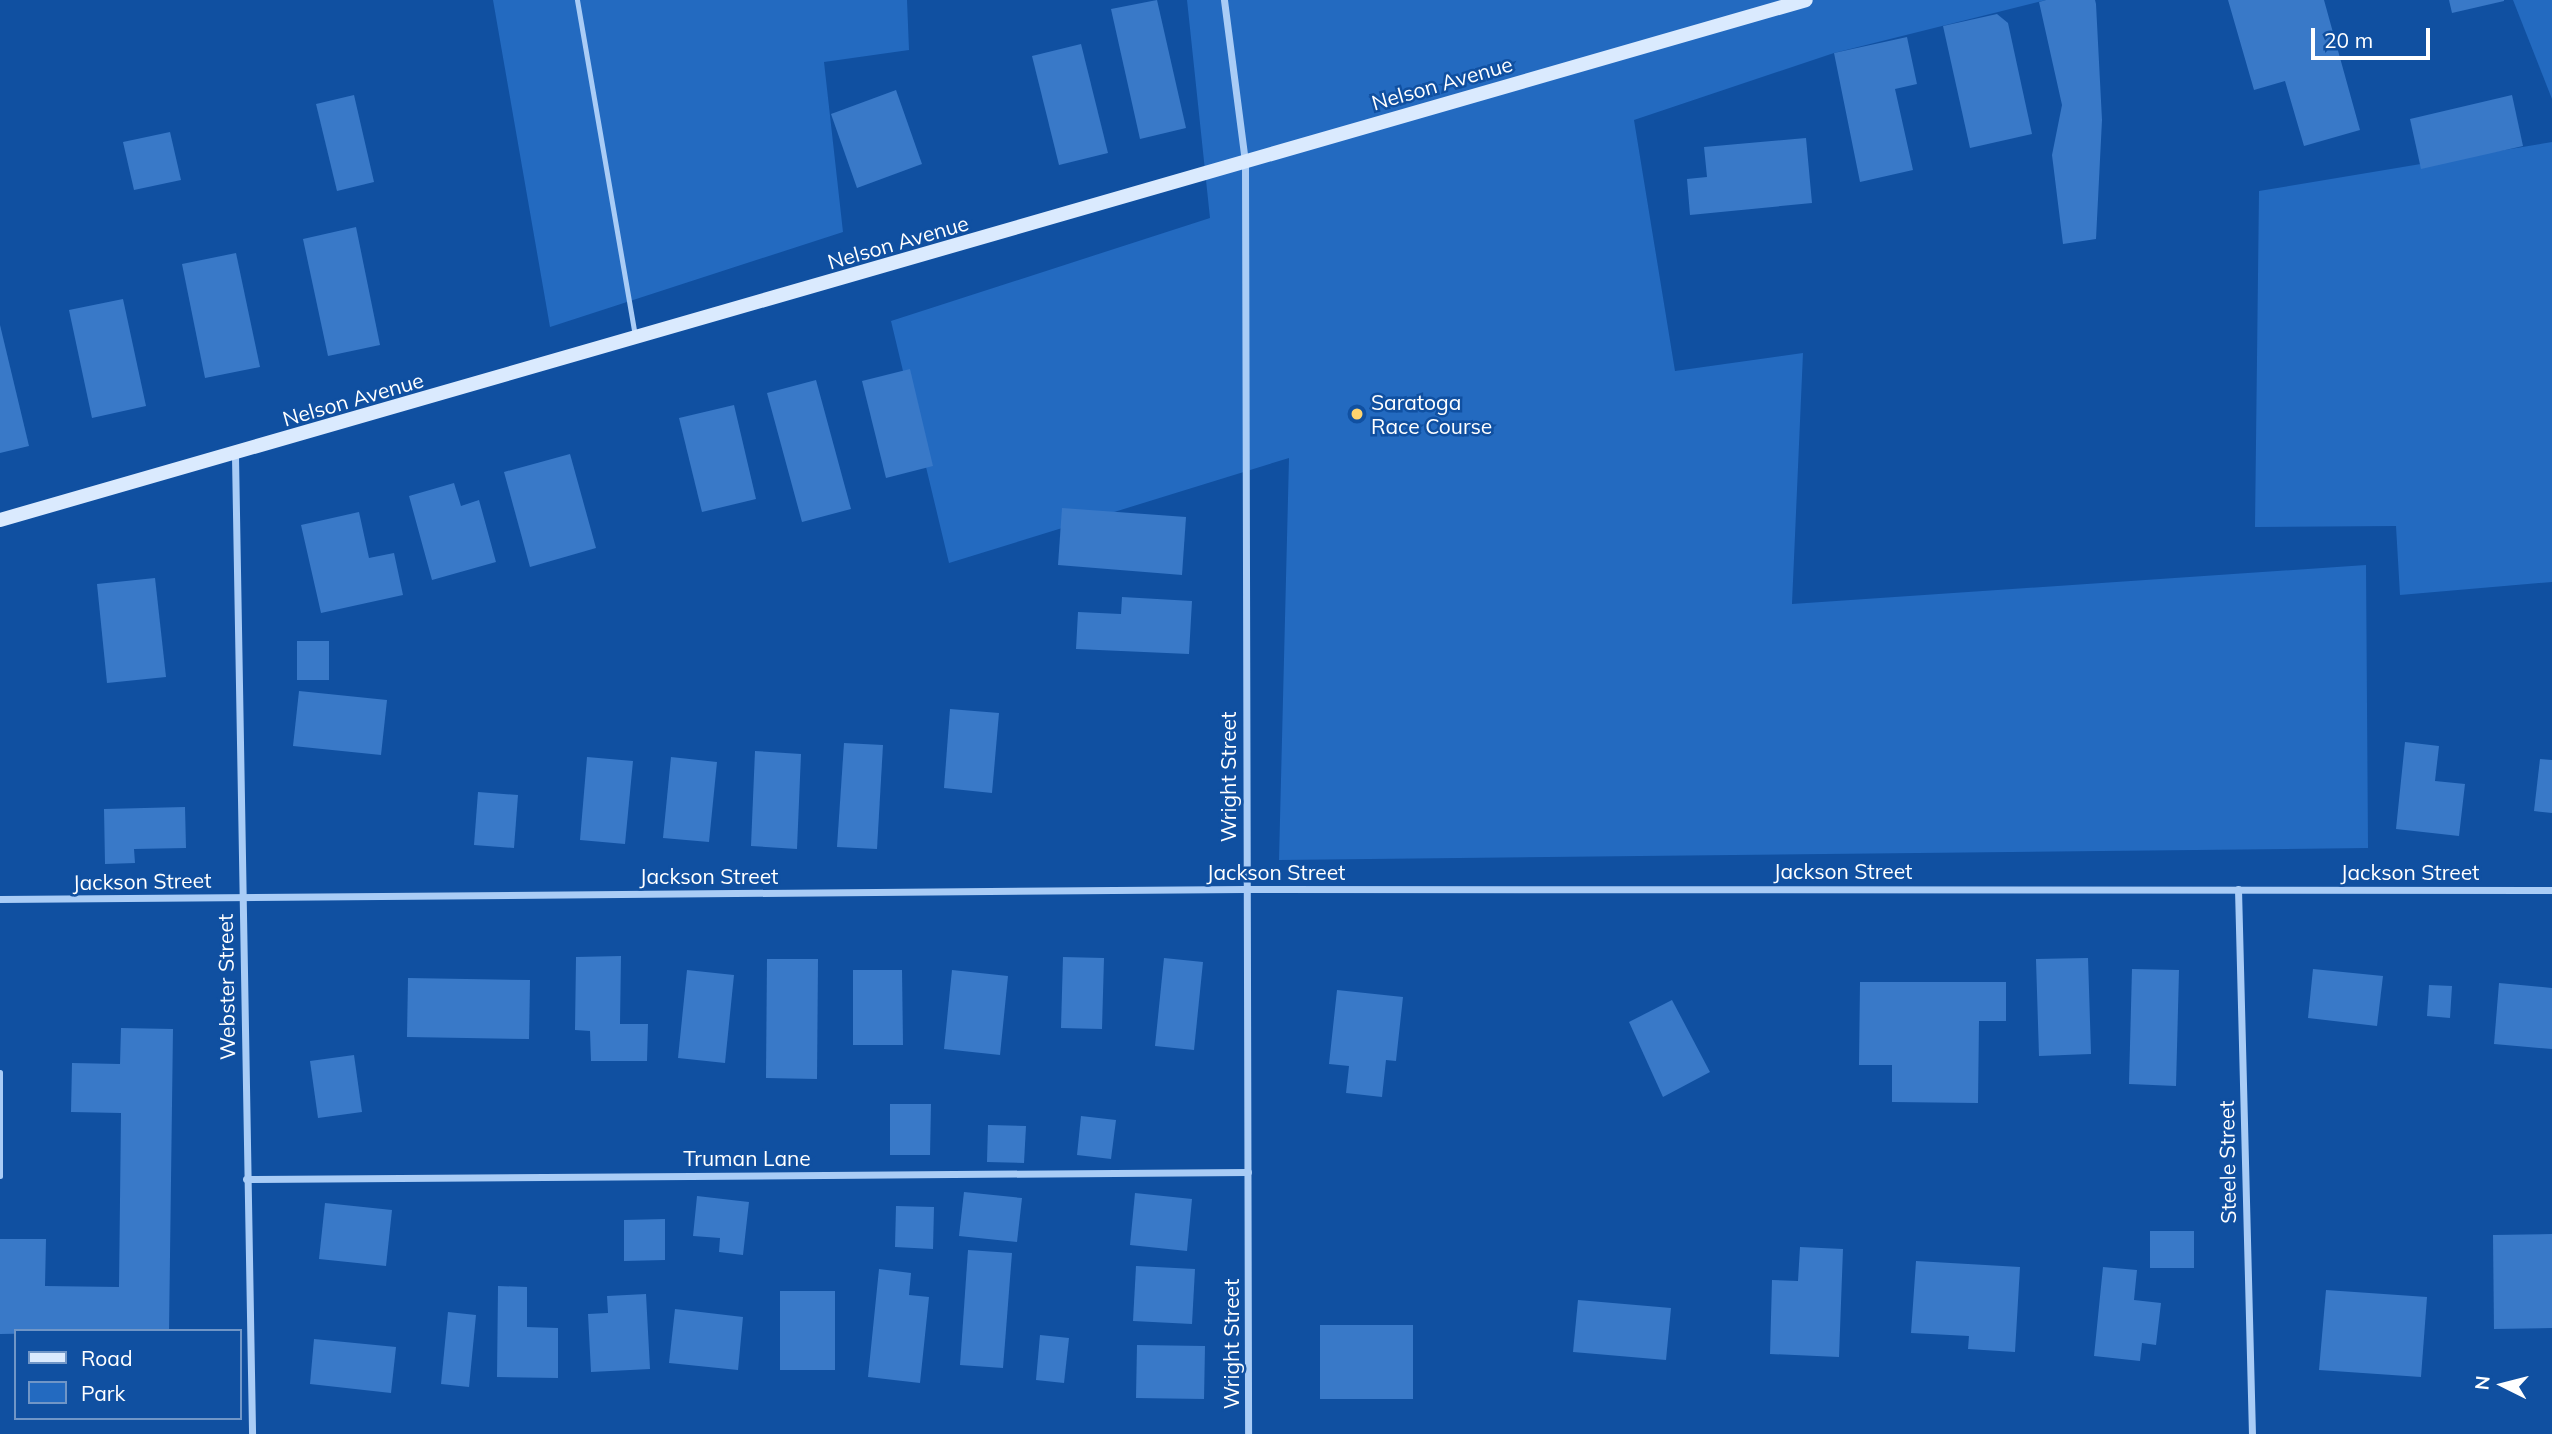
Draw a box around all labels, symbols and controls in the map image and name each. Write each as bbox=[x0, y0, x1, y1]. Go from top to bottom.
scale bar bbox=[2314, 14, 2433, 58]
text: 20 m bbox=[2324, 27, 2373, 53]
street label: Nelson Avenue bbox=[1369, 51, 1515, 115]
street label: Nelson Avenue bbox=[825, 210, 971, 274]
street label: Nelson Avenue bbox=[280, 367, 426, 431]
place label: Saratoga Race Course bbox=[1371, 389, 1492, 439]
marker: Saratoga Race Course bbox=[1349, 406, 1365, 422]
street label: Wright Street bbox=[1215, 712, 1241, 842]
street label: Jackson Street bbox=[1774, 858, 1912, 884]
street label: Jackson Street bbox=[1207, 859, 1345, 885]
street label: Jackson Street bbox=[2341, 859, 2479, 885]
street label: Jackson Street bbox=[640, 863, 778, 889]
street label: Jackson Street bbox=[72, 867, 212, 895]
street label: Webster Street bbox=[212, 914, 240, 1060]
street label: Steele Street bbox=[2213, 1100, 2241, 1224]
street label: Truman Lane bbox=[683, 1145, 811, 1171]
street label: Wright Street bbox=[1218, 1279, 1244, 1409]
legend bbox=[14, 1329, 242, 1420]
text: Road bbox=[81, 1345, 132, 1371]
north arrow bbox=[2468, 1350, 2538, 1420]
text: N bbox=[2469, 1374, 2495, 1391]
text: Park bbox=[81, 1380, 125, 1406]

